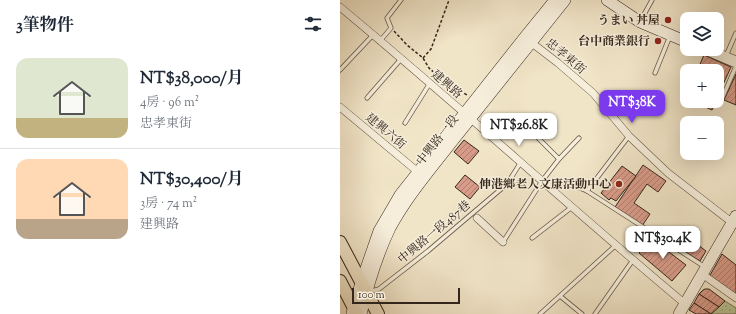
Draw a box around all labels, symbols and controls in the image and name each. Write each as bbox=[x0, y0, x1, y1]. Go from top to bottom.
place label: うまい 丼屋 bbox=[597, 12, 660, 30]
map controls bbox=[680, 12, 724, 160]
button: layers bbox=[680, 12, 724, 56]
icon: filters bbox=[302, 13, 324, 35]
text: 3筆物件 bbox=[16, 14, 74, 38]
marker: うまい 丼屋 bbox=[663, 15, 673, 25]
place label: 台中商業銀行 bbox=[578, 33, 650, 51]
street label: 忠孝東街 bbox=[541, 34, 590, 80]
marker: 台中商業銀行 bbox=[653, 36, 663, 46]
button: + bbox=[680, 64, 724, 108]
street label: 建興路 bbox=[427, 66, 466, 103]
text: NT$38,000/月 bbox=[140, 67, 244, 91]
icon: home bbox=[48, 74, 96, 122]
pin: NT$38K bbox=[599, 90, 665, 124]
text: 4房 · 96 m² bbox=[140, 94, 199, 112]
text: NT$38K bbox=[608, 94, 656, 112]
street label: 建興六街 bbox=[361, 109, 410, 155]
street label: 中興路一段 bbox=[412, 111, 463, 170]
pin: NT$26.8K bbox=[478, 113, 560, 147]
text: 忠孝東街 bbox=[140, 115, 192, 133]
button: − bbox=[680, 116, 724, 160]
text: NT$26.8K bbox=[490, 117, 548, 135]
text: NT$30,400/月 bbox=[140, 168, 244, 192]
icon: home bbox=[48, 175, 96, 223]
place label: 伸港鄉老人文康活動中心 bbox=[479, 176, 611, 194]
marker: 伸港鄉老人文康活動中心 bbox=[614, 179, 624, 189]
text: 3房 · 74 m² bbox=[140, 195, 197, 213]
street label: 中興路一段487巷 bbox=[394, 197, 475, 269]
text: 建興路 bbox=[140, 216, 179, 234]
pin: NT$30.4K bbox=[622, 226, 704, 260]
text: NT$30.4K bbox=[634, 230, 692, 248]
scale bar bbox=[352, 286, 460, 305]
text: 100 m bbox=[358, 287, 385, 303]

